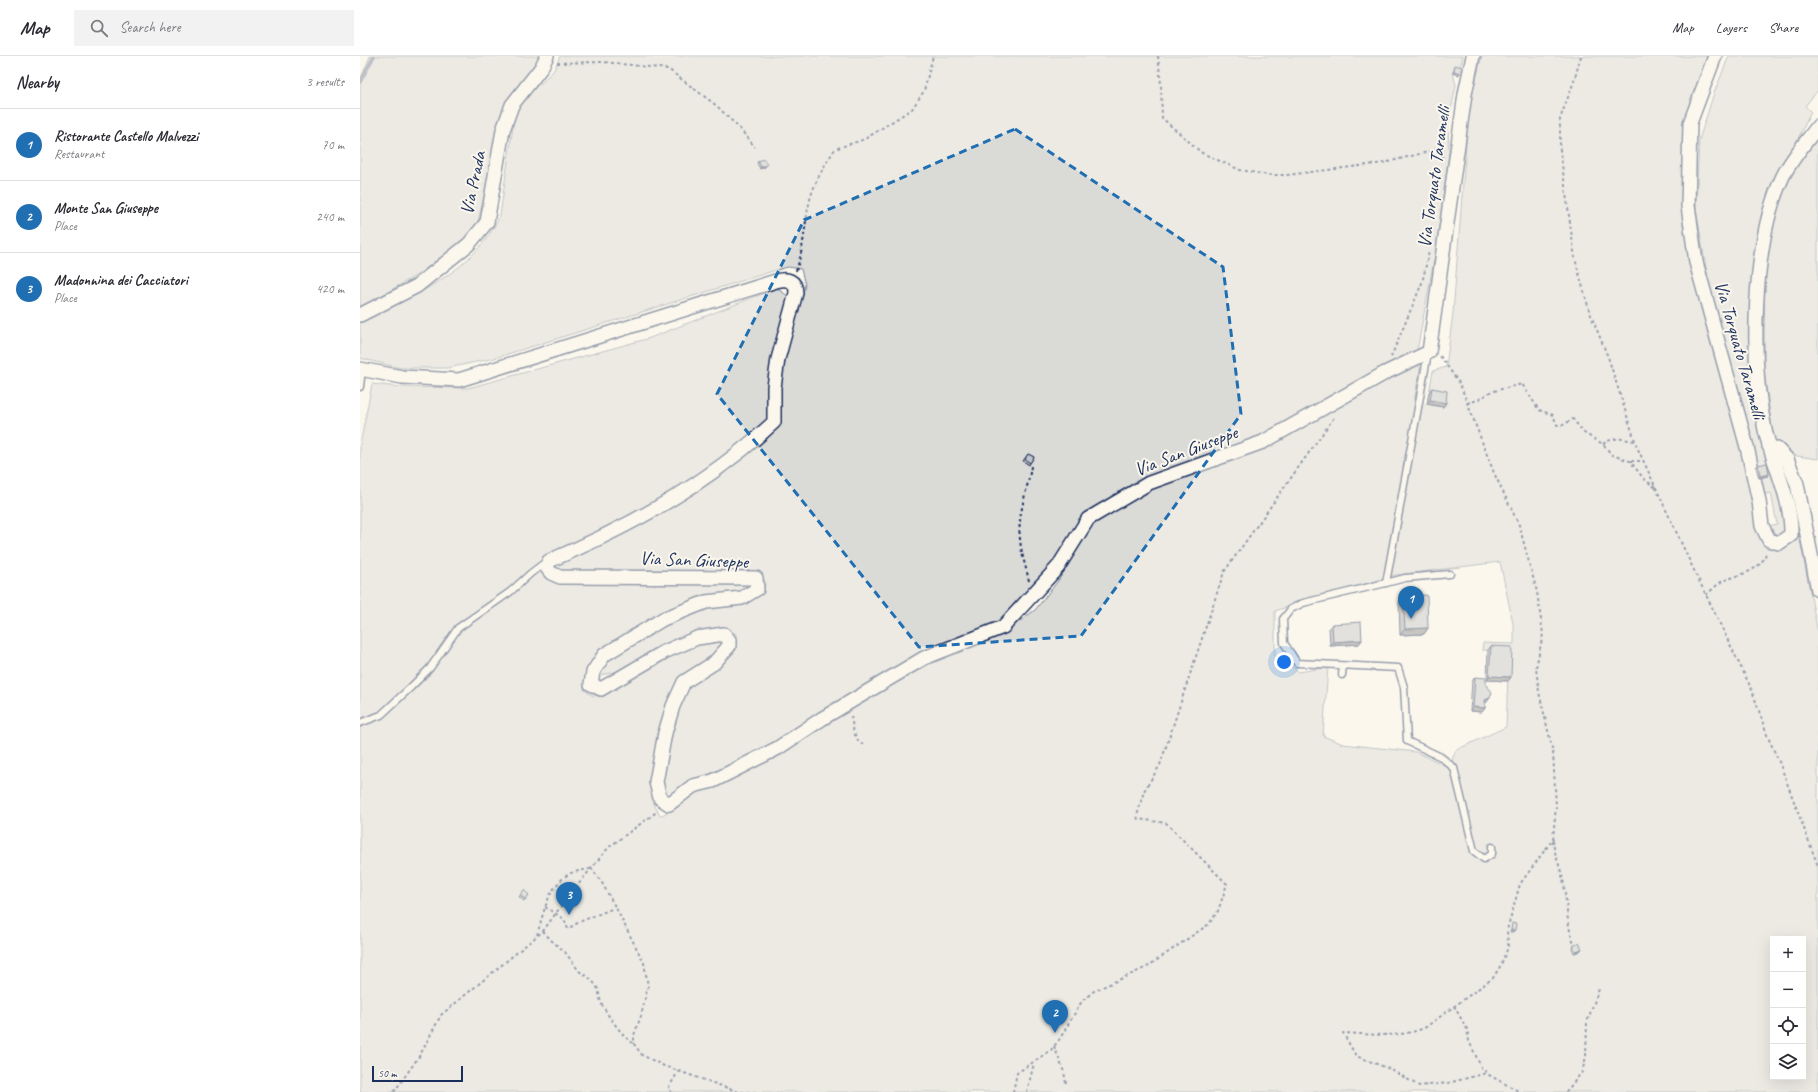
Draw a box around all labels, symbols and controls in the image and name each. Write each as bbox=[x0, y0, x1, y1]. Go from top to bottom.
search box bbox=[74, 10, 354, 46]
text: Map bbox=[20, 16, 50, 40]
icon: search bbox=[88, 17, 110, 39]
text: Search here bbox=[120, 18, 181, 37]
text: Map bbox=[1672, 19, 1694, 36]
text: Layers bbox=[1716, 19, 1747, 36]
text: Share bbox=[1769, 19, 1798, 36]
text: Nearby bbox=[16, 72, 59, 93]
text: 3 results bbox=[306, 74, 344, 90]
street label: Via Torquato Taramelli bbox=[1412, 102, 1456, 249]
text: Ristorante Castello Malvezzi bbox=[54, 127, 198, 146]
text: 1 bbox=[26, 137, 32, 153]
text: 70 m bbox=[322, 137, 344, 153]
text: Restaurant bbox=[54, 146, 104, 162]
street label: Via Prada bbox=[455, 148, 492, 217]
text: Monte San Giuseppe bbox=[54, 199, 158, 218]
text: 2 bbox=[26, 209, 32, 225]
text: 240 m bbox=[316, 209, 344, 225]
text: Place bbox=[54, 218, 77, 234]
text: Madonnina dei Cacciatori bbox=[54, 271, 188, 290]
street label: Via Torquato Taramelli bbox=[1709, 278, 1772, 424]
text: 3 bbox=[26, 281, 32, 297]
text: 420 m bbox=[316, 281, 344, 297]
text: Place bbox=[54, 290, 77, 306]
street label: Via San Giuseppe bbox=[1131, 420, 1243, 482]
street label: Via San Giuseppe bbox=[639, 546, 750, 574]
pin: 1 bbox=[1398, 586, 1424, 619]
your location bbox=[1274, 652, 1294, 672]
pin: 3 bbox=[556, 882, 582, 915]
map controls bbox=[1770, 936, 1806, 1080]
button: + bbox=[1770, 936, 1806, 972]
button: − bbox=[1770, 972, 1806, 1008]
pin: 2 bbox=[1042, 1000, 1068, 1033]
button: locate bbox=[1770, 1008, 1806, 1044]
button: layers bbox=[1770, 1044, 1806, 1080]
scale bar bbox=[372, 1064, 463, 1083]
text: 50 m bbox=[378, 1066, 397, 1080]

